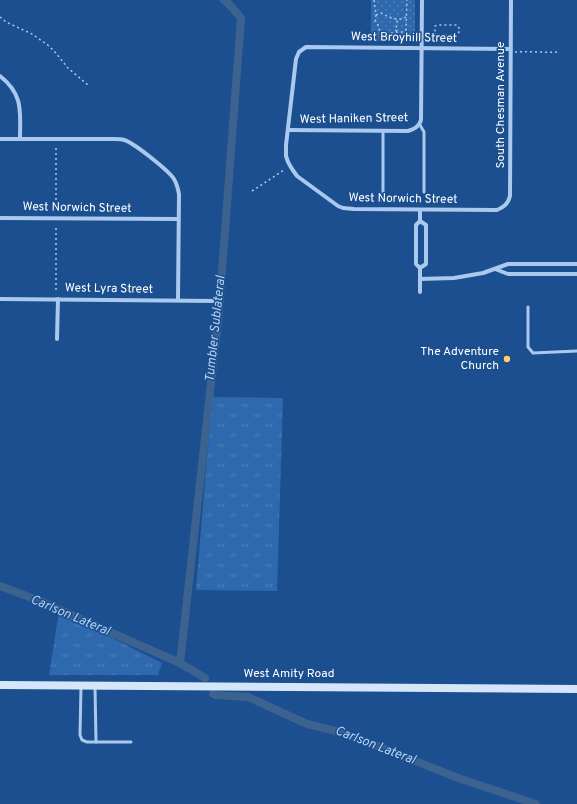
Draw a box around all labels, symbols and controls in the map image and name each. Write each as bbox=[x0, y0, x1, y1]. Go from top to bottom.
street label: West Broyhill Street bbox=[351, 29, 457, 47]
street label: South Chesman Avenue bbox=[493, 42, 509, 168]
street label: West Haniken Street bbox=[300, 110, 408, 128]
street label: West Norwich Street bbox=[348, 190, 458, 208]
street label: West Norwich Street bbox=[22, 199, 132, 217]
water label: Tumbler Sublateral bbox=[202, 274, 230, 383]
street label: West Lyra Street bbox=[65, 280, 153, 298]
place label: The Adventure Church bbox=[420, 344, 499, 374]
marker: The Adventure Church bbox=[502, 354, 512, 364]
water label: Carlson Lateral bbox=[28, 592, 113, 640]
street label: West Amity Road bbox=[243, 666, 335, 682]
water label: Carlson Lateral bbox=[332, 723, 418, 769]

